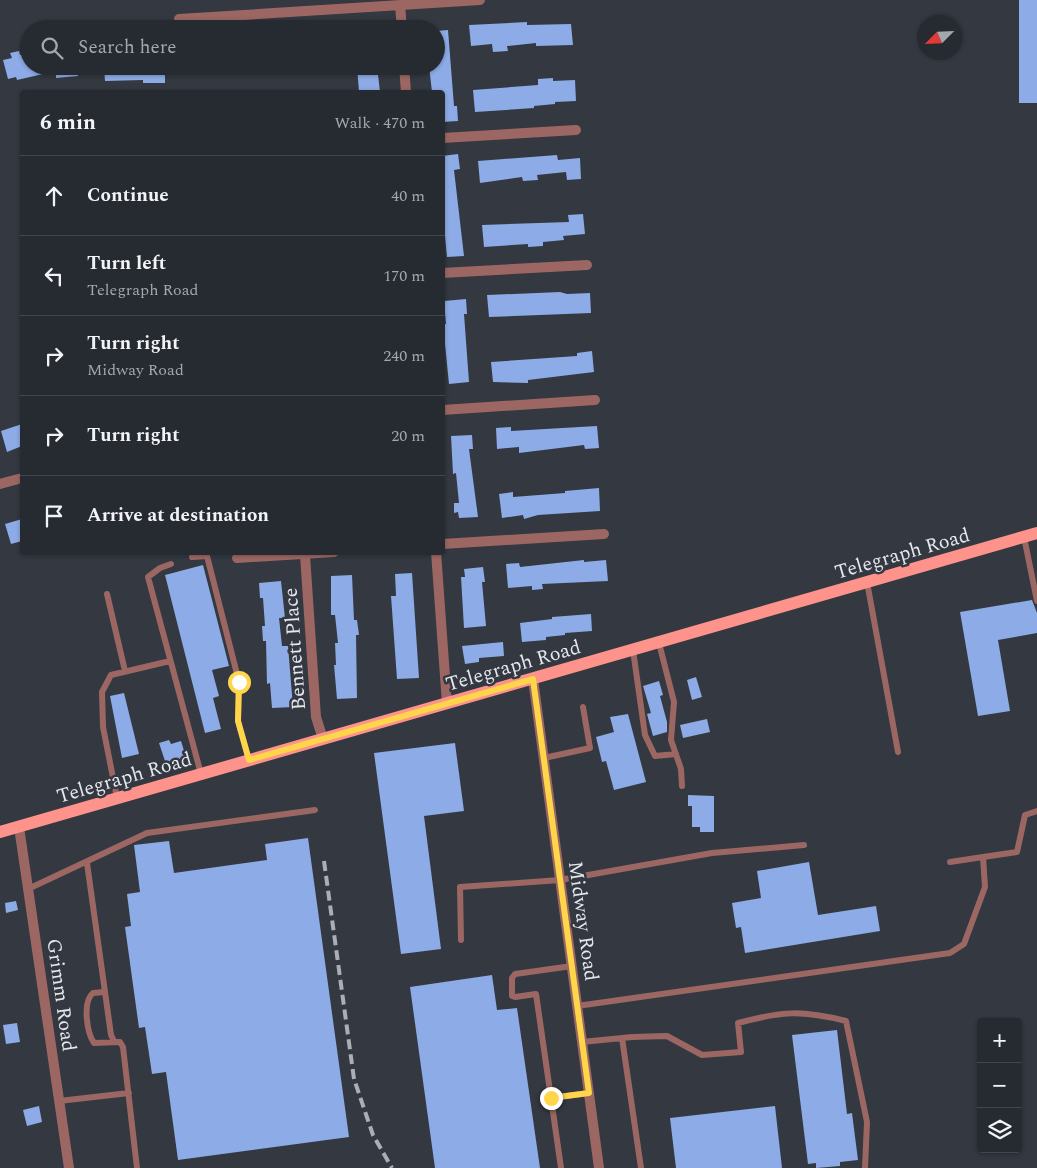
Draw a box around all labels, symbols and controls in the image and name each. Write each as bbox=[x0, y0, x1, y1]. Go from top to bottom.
north arrow bbox=[917, 15, 962, 60]
search box bbox=[20, 20, 445, 75]
text: Search here bbox=[78, 33, 177, 62]
icon: search bbox=[38, 34, 66, 62]
text: 6 min bbox=[40, 107, 96, 139]
text: Walk · 470 m bbox=[334, 111, 425, 135]
text: Continue bbox=[87, 181, 169, 210]
icon: ahead bbox=[40, 182, 68, 210]
text: 40 m bbox=[391, 184, 425, 208]
text: Turn left bbox=[87, 249, 166, 278]
icon: left bbox=[40, 262, 68, 290]
text: 170 m bbox=[383, 264, 425, 288]
text: Telegraph Road bbox=[87, 278, 199, 302]
text: Turn right bbox=[87, 329, 180, 358]
icon: right bbox=[40, 342, 68, 370]
text: 240 m bbox=[383, 344, 425, 368]
text: Midway Road bbox=[87, 358, 184, 382]
text: Turn right bbox=[87, 421, 180, 450]
icon: right bbox=[40, 422, 68, 450]
text: 20 m bbox=[391, 424, 425, 448]
text: Arrive at destination bbox=[87, 501, 269, 530]
icon: arrive bbox=[40, 502, 68, 530]
street label: Telegraph Road bbox=[831, 520, 973, 588]
street label: Bennett Place bbox=[276, 587, 314, 711]
street label: Telegraph Road bbox=[442, 632, 584, 700]
route start bbox=[228, 671, 251, 694]
street label: Telegraph Road bbox=[53, 744, 195, 812]
street label: Midway Road bbox=[560, 859, 606, 983]
street label: Grimm Road bbox=[38, 937, 84, 1054]
map controls bbox=[977, 1018, 1022, 1153]
button: + bbox=[977, 1018, 1022, 1063]
button: − bbox=[977, 1063, 1022, 1108]
route end bbox=[540, 1087, 563, 1110]
button: layers bbox=[977, 1108, 1022, 1153]

